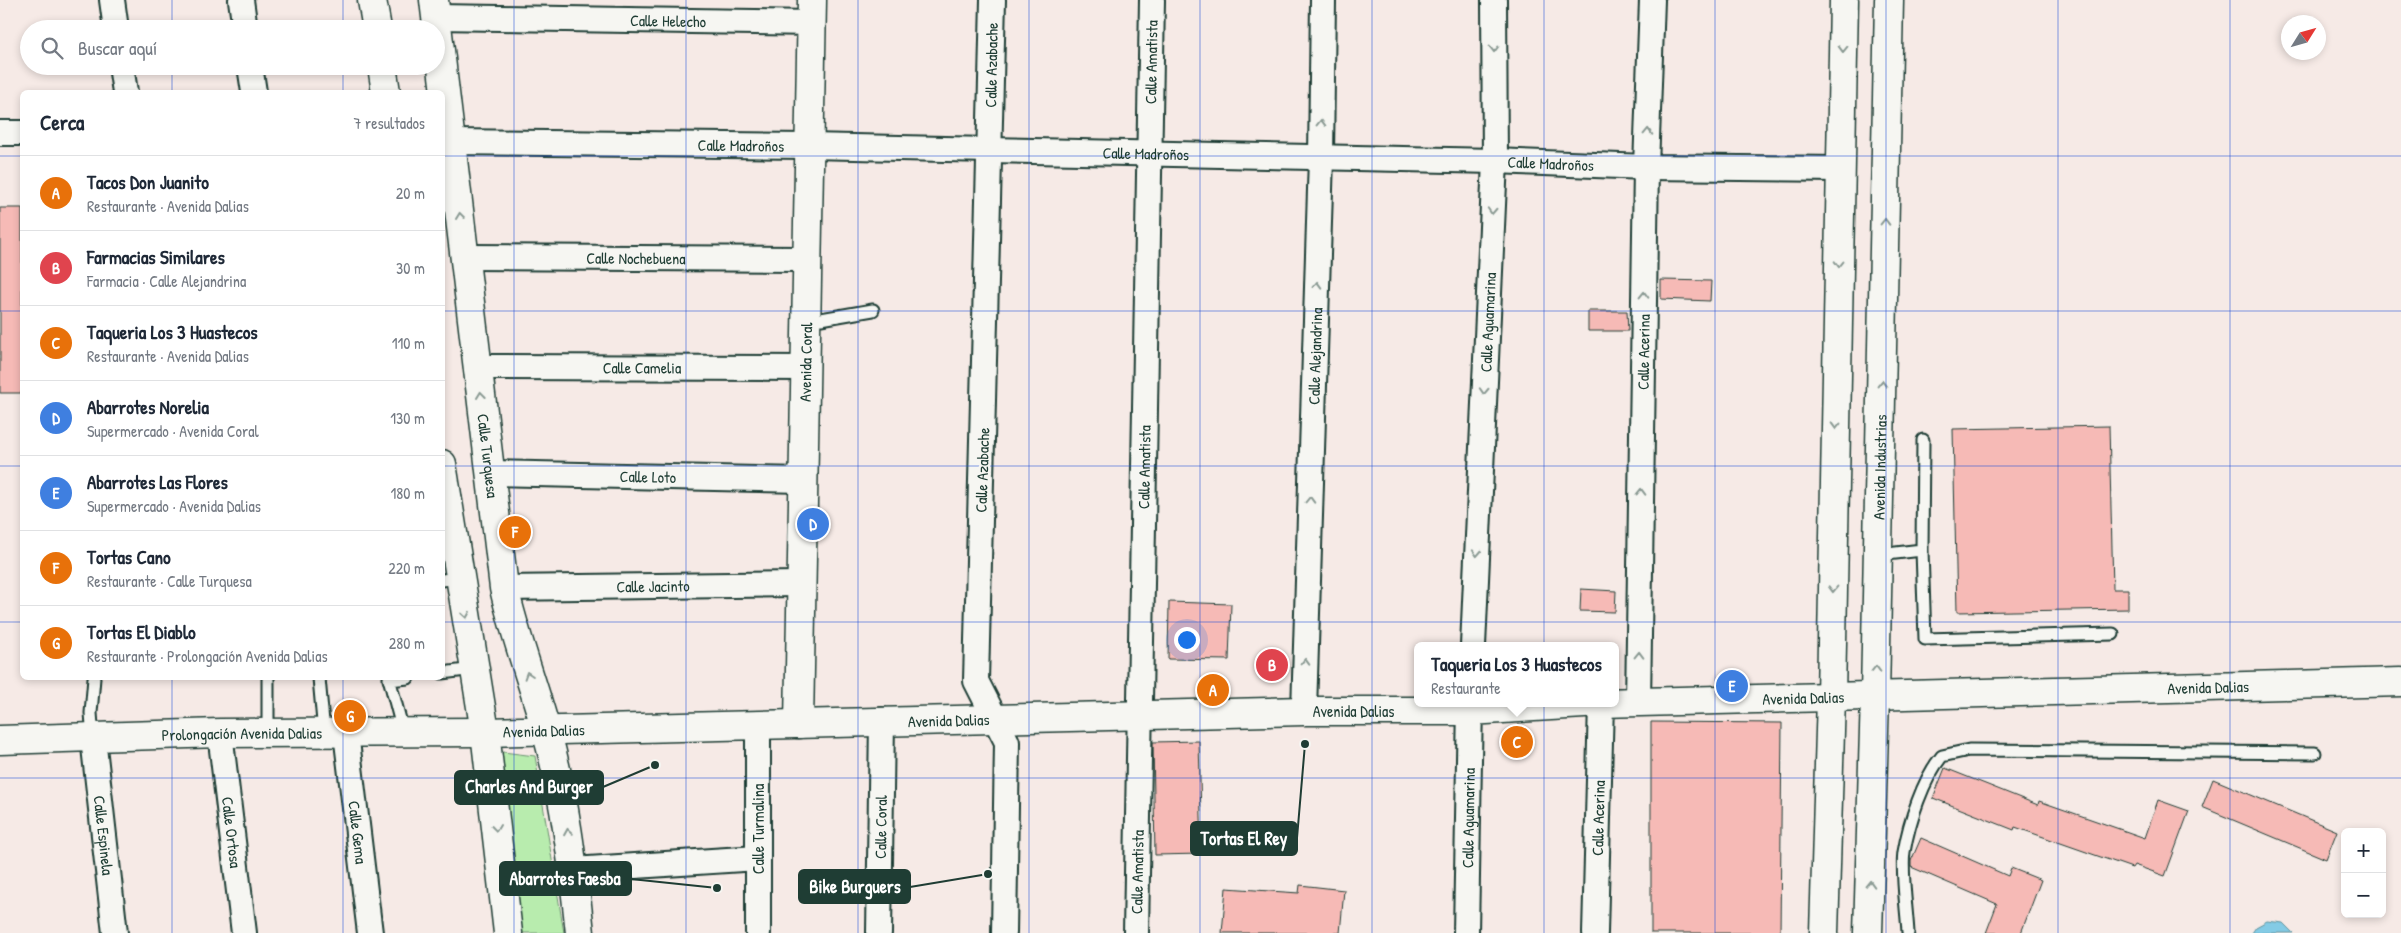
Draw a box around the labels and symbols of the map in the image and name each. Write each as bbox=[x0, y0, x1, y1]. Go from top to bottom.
street label: Calle Helecho bbox=[630, 9, 707, 32]
north arrow bbox=[2281, 15, 2326, 60]
street label: Calle Amatista bbox=[1139, 20, 1163, 104]
street label: Calle Azabache bbox=[979, 22, 1003, 108]
one-way arrow bbox=[1489, 45, 1499, 53]
one-way arrow bbox=[1838, 45, 1848, 53]
one-way arrow bbox=[1316, 118, 1327, 126]
one-way arrow bbox=[1642, 128, 1653, 136]
street label: Calle Madroños bbox=[698, 134, 784, 157]
street label: Calle Madroños bbox=[1102, 141, 1189, 165]
street label: Calle Madroños bbox=[1507, 151, 1594, 176]
one-way arrow bbox=[1487, 207, 1498, 215]
one-way arrow bbox=[455, 212, 466, 220]
one-way arrow bbox=[1880, 218, 1890, 226]
street label: Calle Nochebuena bbox=[586, 247, 686, 269]
one-way arrow bbox=[1833, 260, 1844, 268]
street label: Calle Aguamarina bbox=[1474, 272, 1501, 373]
one-way arrow bbox=[1312, 281, 1322, 288]
one-way arrow bbox=[1639, 290, 1650, 298]
street label: Calle Alejandrina bbox=[1302, 307, 1327, 405]
street label: Calle Acerina bbox=[1632, 314, 1655, 390]
street label: Avenida Coral bbox=[794, 321, 817, 402]
street label: Calle Camelia bbox=[603, 356, 681, 379]
one-way arrow bbox=[1876, 380, 1887, 388]
one-way arrow bbox=[1479, 387, 1490, 395]
one-way arrow bbox=[476, 391, 487, 399]
street label: Calle Turquesa bbox=[472, 412, 504, 499]
street label: Avenida Industrias bbox=[1868, 414, 1892, 520]
one-way arrow bbox=[1830, 422, 1841, 430]
street label: Calle Amatista bbox=[1132, 425, 1156, 509]
street label: Calle Azabache bbox=[970, 426, 994, 513]
street label: Calle Loto bbox=[620, 465, 677, 488]
one-way arrow bbox=[1636, 488, 1647, 496]
one-way arrow bbox=[1305, 496, 1316, 504]
pin: D bbox=[797, 505, 829, 543]
pin: F bbox=[499, 513, 531, 551]
one-way arrow bbox=[1471, 550, 1482, 558]
street label: Calle Jacinto bbox=[616, 575, 690, 597]
one-way arrow bbox=[1828, 585, 1838, 593]
one-way arrow bbox=[460, 612, 471, 620]
your location bbox=[1174, 627, 1200, 653]
pin: B bbox=[1256, 646, 1288, 684]
one-way arrow bbox=[1634, 650, 1644, 658]
one-way arrow bbox=[1300, 658, 1310, 666]
one-way arrow bbox=[1871, 665, 1881, 673]
pin: E bbox=[1716, 667, 1748, 705]
one-way arrow bbox=[524, 671, 534, 680]
pin: A bbox=[1197, 671, 1229, 709]
street label: Avenida Dalias bbox=[2167, 675, 2249, 699]
street label: Avenida Dalias bbox=[1762, 686, 1845, 710]
pin: G bbox=[334, 697, 366, 735]
street label: Avenida Dalias bbox=[1313, 700, 1395, 722]
street label: Avenida Dalias bbox=[908, 708, 990, 732]
street label: Avenida Dalias bbox=[503, 718, 585, 743]
street label: Prolongación Avenida Dalias bbox=[161, 722, 322, 746]
pin: C bbox=[1501, 723, 1533, 761]
street label: Calle Aguamarina bbox=[1456, 768, 1480, 868]
callout: Charles And Burger bbox=[455, 771, 603, 804]
text: Charles And Burger bbox=[465, 774, 593, 800]
street label: Calle Acerina bbox=[1586, 780, 1610, 856]
street label: Calle Turmalina bbox=[747, 784, 769, 874]
street label: Calle Espinela bbox=[89, 794, 119, 876]
street label: Calle Coral bbox=[869, 794, 892, 859]
street label: Calle Ortosa bbox=[217, 795, 247, 869]
street label: Calle Gema bbox=[343, 800, 373, 865]
callout: Tortas El Rey bbox=[1191, 822, 1297, 855]
one-way arrow bbox=[490, 825, 501, 833]
text: Tortas El Rey bbox=[1200, 826, 1288, 852]
one-way arrow bbox=[563, 828, 573, 837]
street label: Calle Amatista bbox=[1125, 830, 1149, 914]
callout: Abarrotes Faesba bbox=[500, 862, 631, 895]
text: Abarrotes Faesba bbox=[509, 866, 622, 891]
callout: Bike Burguers bbox=[799, 870, 910, 903]
text: Bike Burguers bbox=[809, 874, 901, 900]
one-way arrow bbox=[1864, 880, 1875, 888]

